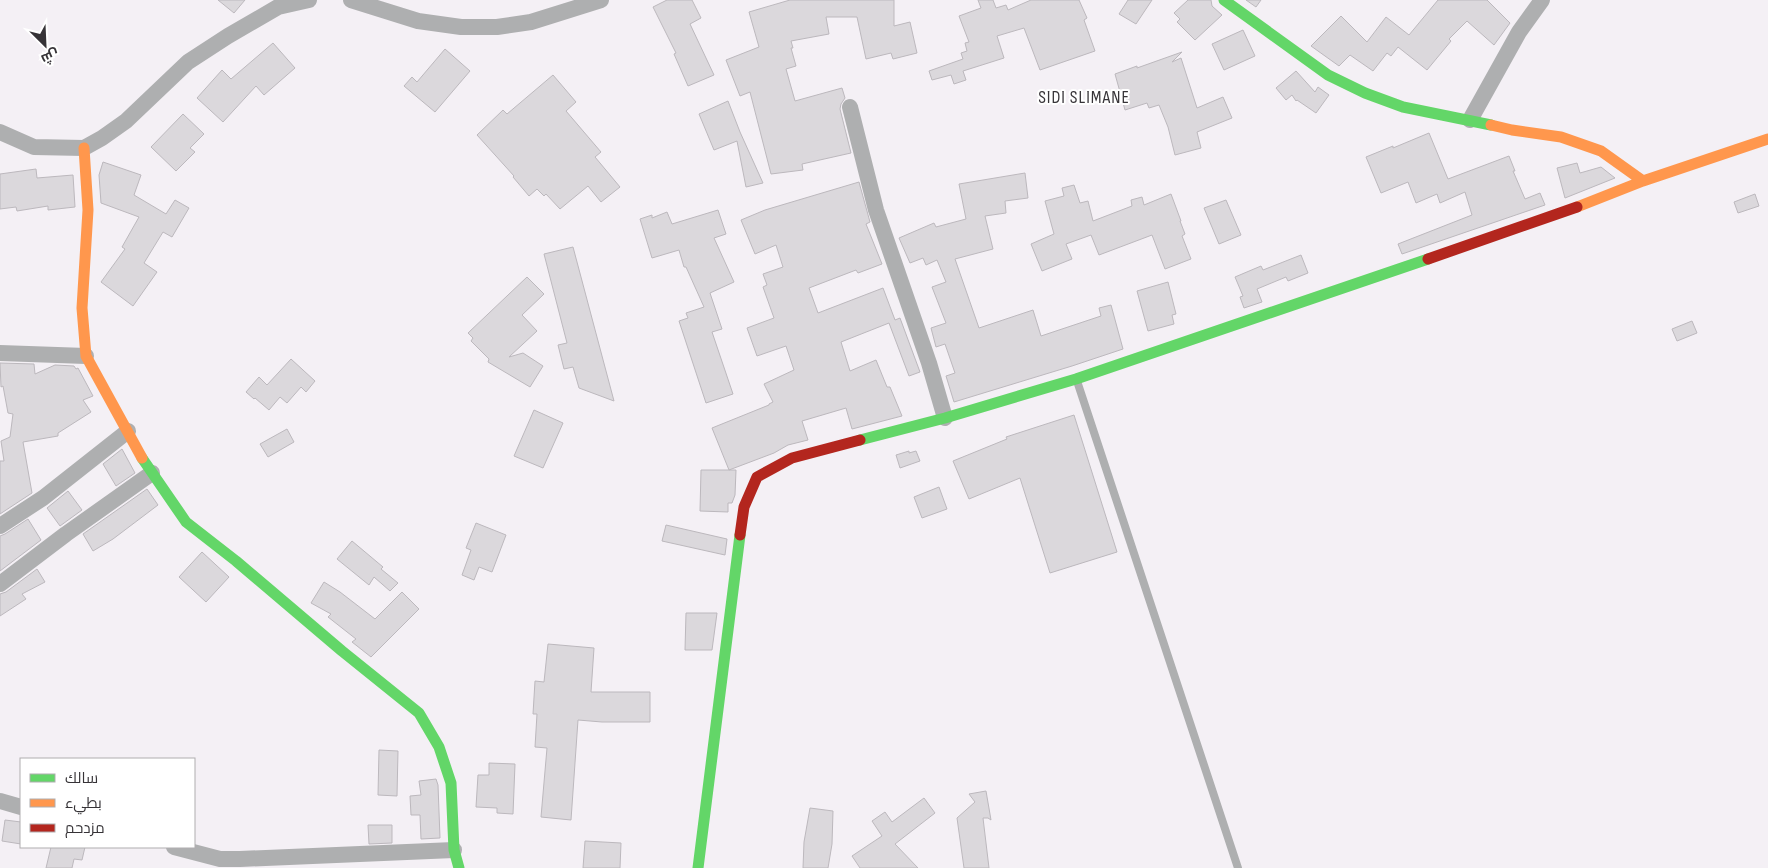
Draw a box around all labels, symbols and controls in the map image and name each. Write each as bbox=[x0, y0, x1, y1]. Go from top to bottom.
north arrow bbox=[20, 20, 70, 70]
text: ش bbox=[38, 45, 62, 68]
district label: SIDI SLIMANE bbox=[1038, 87, 1130, 108]
legend bbox=[20, 758, 195, 848]
text: سالك bbox=[65, 769, 98, 788]
text: بطيء bbox=[65, 794, 102, 815]
text: مزدحم bbox=[65, 819, 105, 838]

